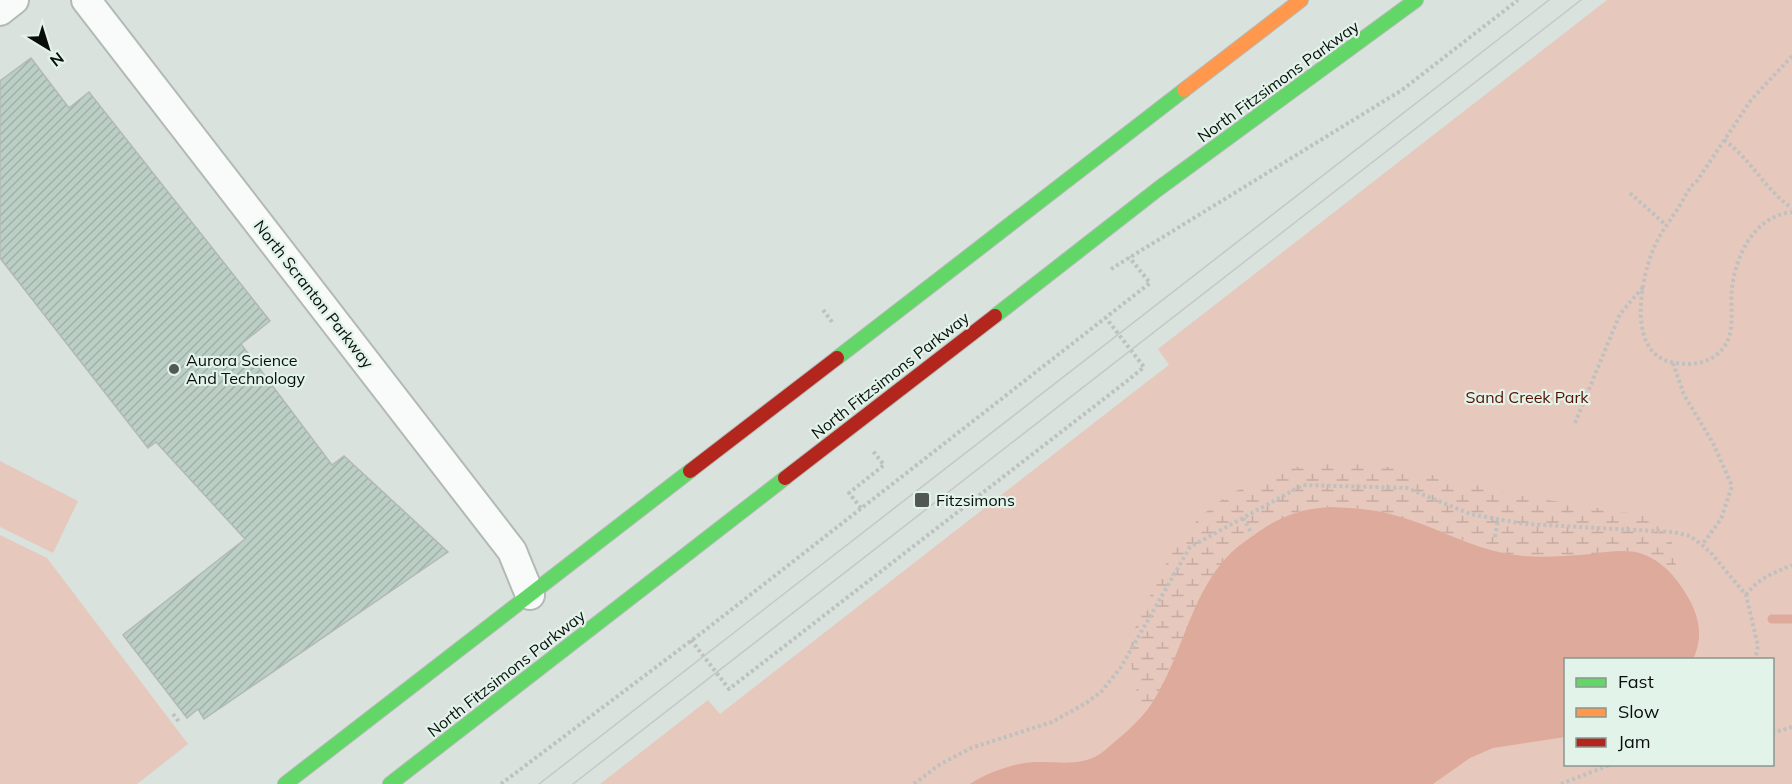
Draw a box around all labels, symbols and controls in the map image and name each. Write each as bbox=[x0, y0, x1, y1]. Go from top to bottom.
street label: North Fitzsimons Parkway bbox=[1193, 15, 1363, 146]
north arrow bbox=[18, 18, 78, 78]
text: N bbox=[46, 48, 68, 71]
street label: North Scranton Parkway bbox=[250, 216, 378, 372]
street label: North Fitzsimons Parkway bbox=[807, 307, 973, 443]
place label: Aurora Science And Technology bbox=[186, 350, 305, 388]
marker: Aurora Science And Technology bbox=[167, 362, 181, 376]
park label: Sand Creek Park bbox=[1466, 387, 1589, 407]
place label: Fitzsimons bbox=[936, 490, 1015, 510]
marker: Fitzsimons bbox=[913, 491, 931, 509]
street label: North Fitzsimons Parkway bbox=[423, 605, 589, 741]
legend bbox=[1564, 658, 1774, 766]
text: Fast bbox=[1618, 670, 1654, 693]
text: Slow bbox=[1618, 700, 1660, 723]
text: Jam bbox=[1618, 730, 1651, 753]

